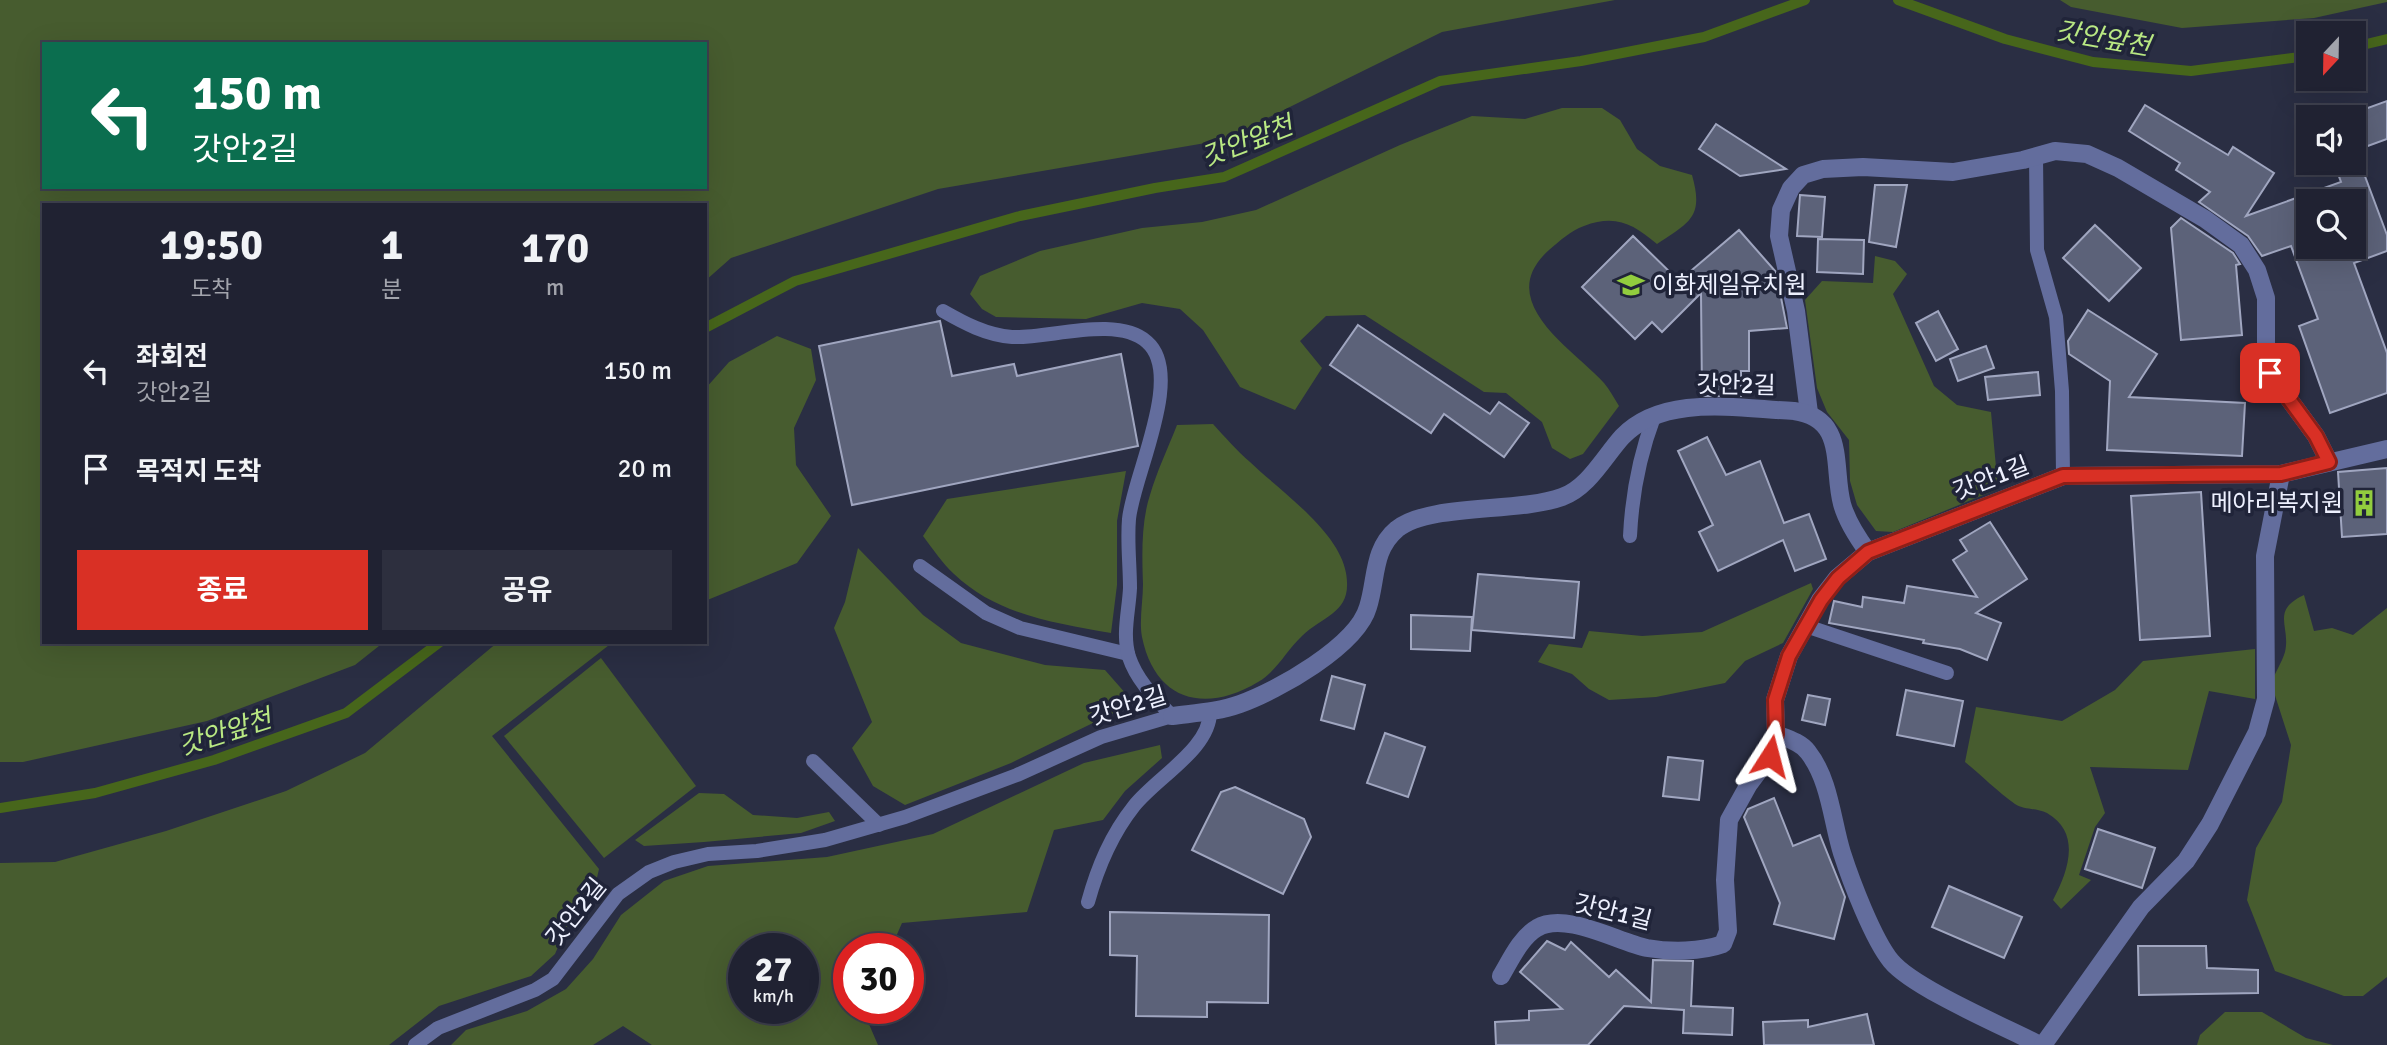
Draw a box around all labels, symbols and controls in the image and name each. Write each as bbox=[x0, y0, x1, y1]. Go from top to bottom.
water label: 갓안앞천 bbox=[2053, 15, 2156, 64]
north arrow bbox=[2296, 21, 2366, 91]
map controls bbox=[2296, 21, 2366, 259]
text: 150 m bbox=[192, 63, 322, 123]
icon: left bbox=[77, 70, 168, 161]
button: sound bbox=[2296, 105, 2366, 175]
water label: 갓안앞천 bbox=[1197, 109, 1301, 174]
text: 갓안2길 bbox=[192, 130, 298, 169]
button: search bbox=[2296, 189, 2366, 259]
text: 19:50 bbox=[160, 220, 263, 271]
text: 1 bbox=[381, 220, 403, 271]
text: 170 bbox=[521, 223, 589, 274]
school or university icon: 이화제일유치원 bbox=[1616, 270, 1646, 300]
place label: 이화제일유치원 bbox=[1652, 270, 1807, 300]
text: m bbox=[546, 273, 564, 302]
text: 도착 bbox=[190, 275, 232, 304]
text: 분 bbox=[381, 275, 403, 304]
text: 좌회전 bbox=[136, 341, 208, 373]
pin bbox=[2240, 343, 2300, 403]
icon: left bbox=[77, 352, 115, 390]
icon: arrive bbox=[2251, 354, 2289, 392]
text: 150 m bbox=[603, 355, 672, 387]
street label: 갓안2길 bbox=[1696, 369, 1776, 401]
text: 갓안2길 bbox=[136, 378, 212, 407]
icon: arrive bbox=[77, 450, 115, 488]
street label: 갓안1길 bbox=[1949, 450, 2033, 506]
text: 20 m bbox=[617, 453, 672, 485]
text: 목적지 도착 bbox=[136, 456, 261, 488]
place label: 메아리복지원 bbox=[2211, 488, 2343, 518]
building icon: 메아리복지원 bbox=[2349, 488, 2379, 518]
button: 종료 bbox=[77, 550, 368, 630]
button: 공유 bbox=[382, 550, 672, 630]
street label: 갓안2길 bbox=[1086, 680, 1170, 732]
water label: 갓안앞천 bbox=[175, 702, 279, 763]
position arrow bbox=[1733, 719, 1807, 793]
street label: 갓안2길 bbox=[539, 872, 613, 952]
street label: 갓안1길 bbox=[1571, 888, 1655, 936]
speed limit sign: 30 bbox=[833, 933, 924, 1024]
text: 27 bbox=[755, 948, 792, 991]
text: km/h bbox=[753, 985, 794, 1007]

